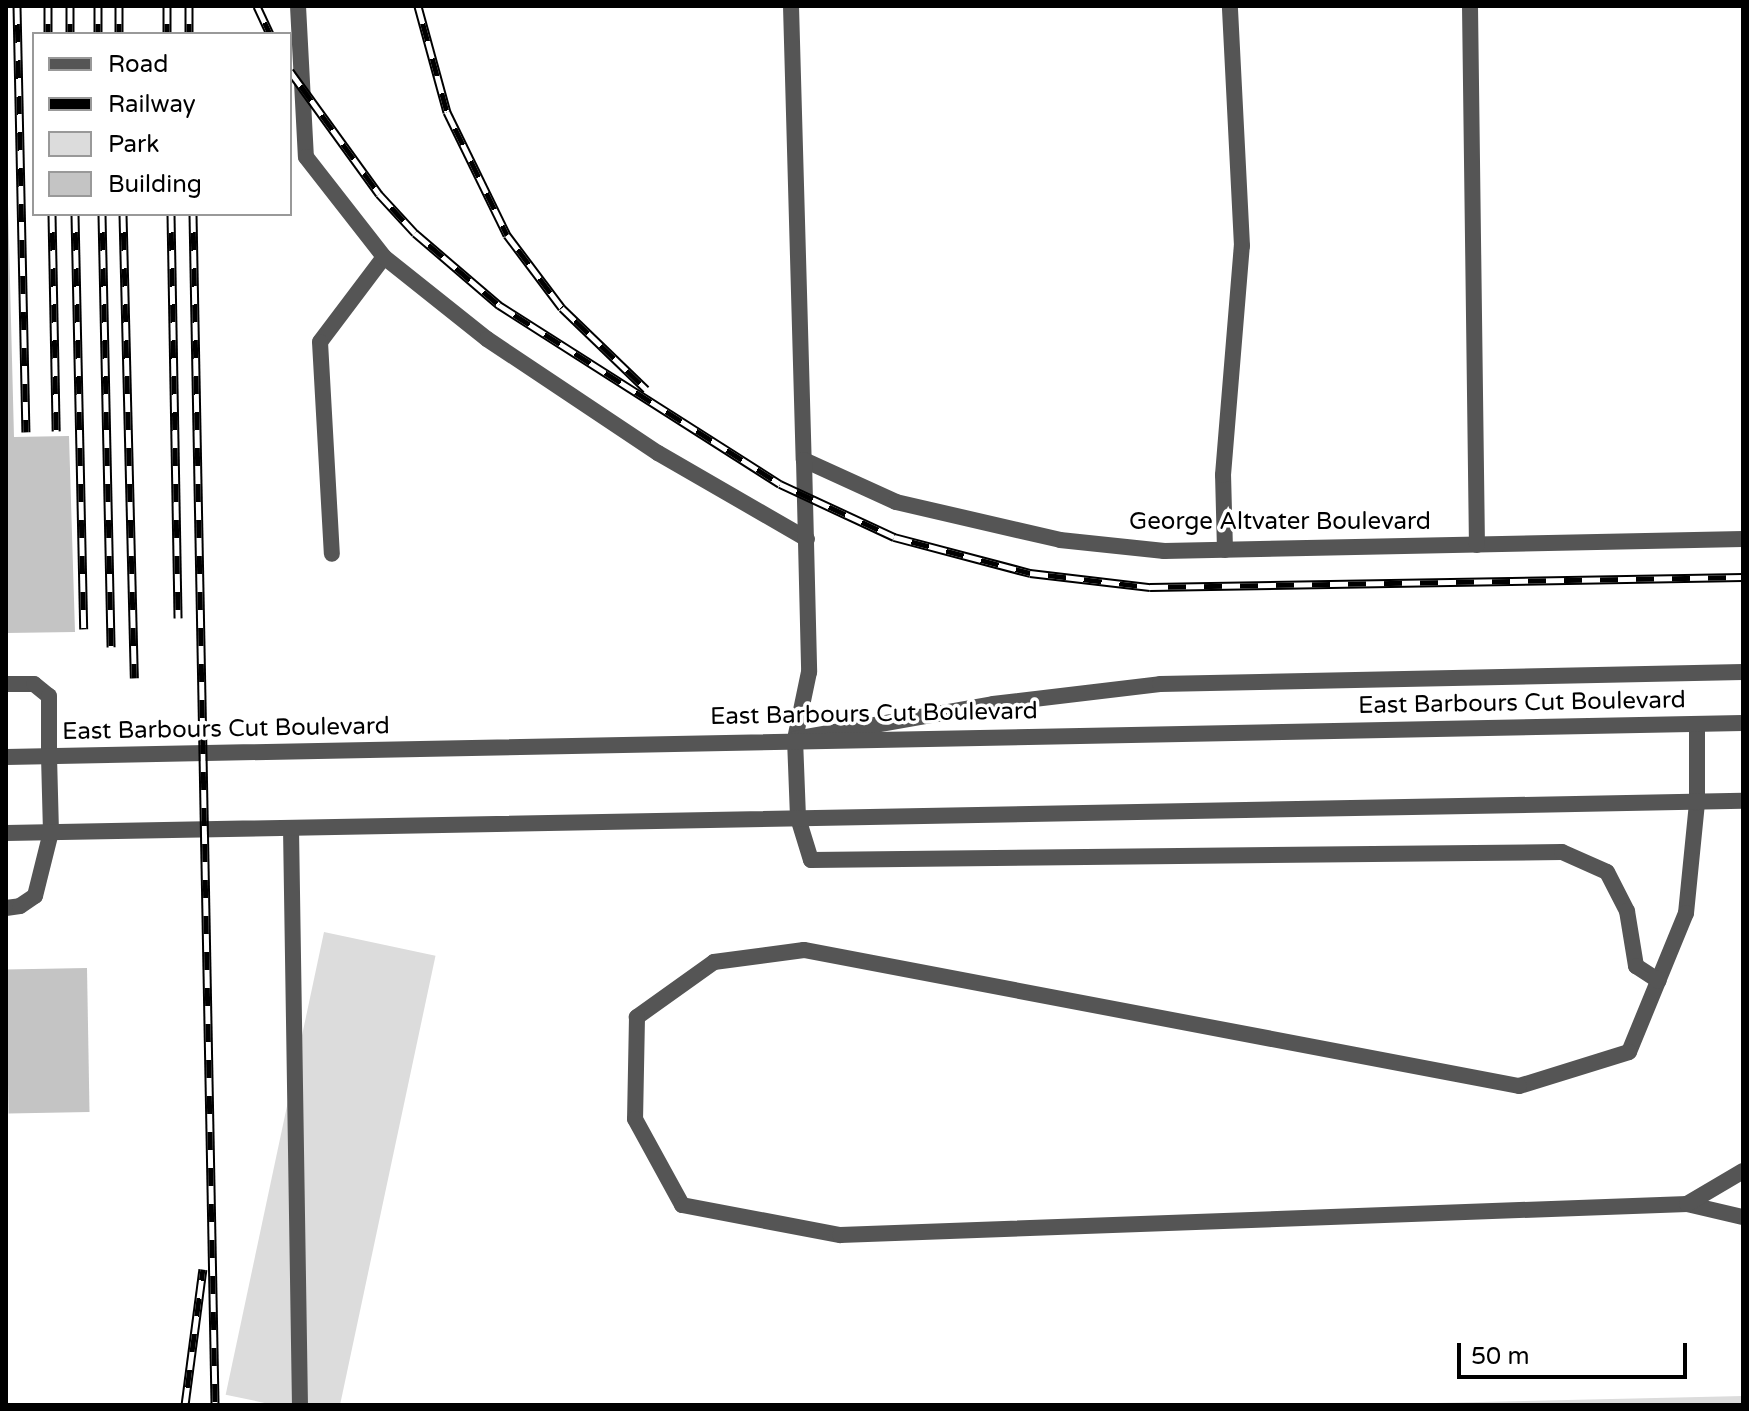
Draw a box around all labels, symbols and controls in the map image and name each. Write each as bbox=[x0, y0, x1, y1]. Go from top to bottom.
legend bbox=[32, 32, 292, 216]
text: Road bbox=[108, 50, 168, 79]
text: Railway bbox=[108, 90, 196, 119]
text: Park bbox=[108, 130, 159, 159]
text: Building bbox=[108, 170, 202, 199]
street label: George Altvater Boulevard bbox=[1129, 508, 1431, 536]
street label: East Barbours Cut Boulevard bbox=[1358, 686, 1686, 720]
street label: East Barbours Cut Boulevard bbox=[710, 697, 1038, 731]
street label: East Barbours Cut Boulevard bbox=[62, 712, 390, 746]
scale bar bbox=[1461, 1327, 1691, 1377]
text: 50 m bbox=[1471, 1342, 1529, 1371]

